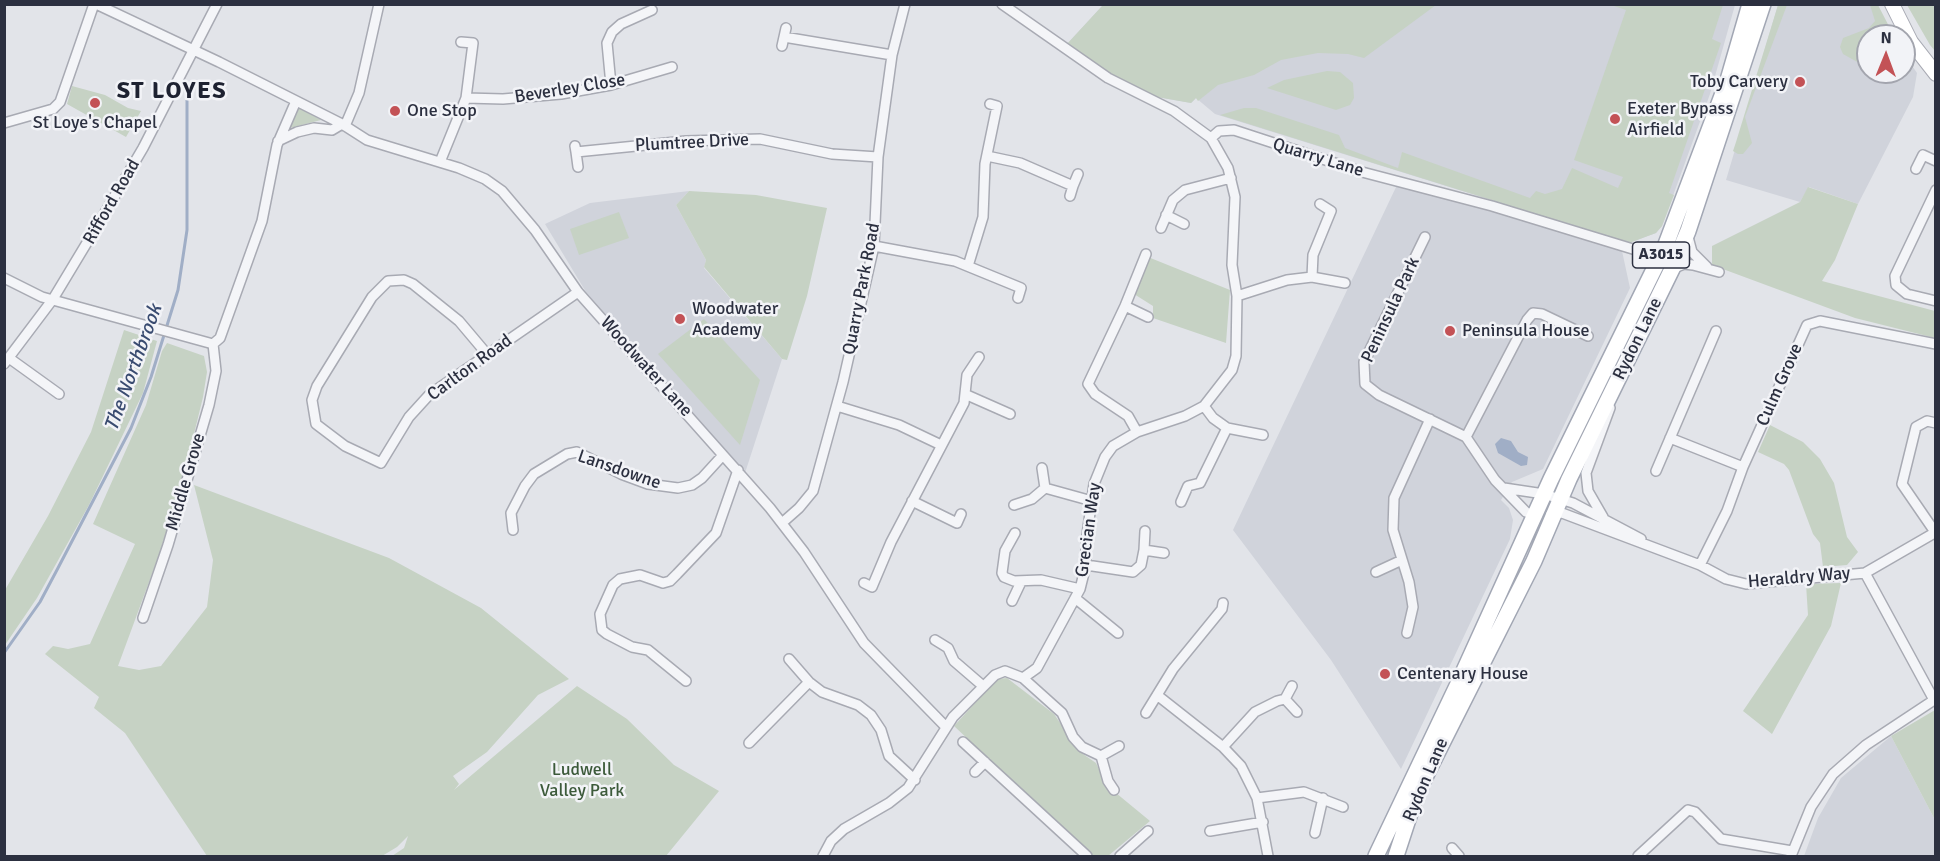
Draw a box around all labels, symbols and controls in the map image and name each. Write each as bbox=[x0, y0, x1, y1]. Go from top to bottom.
north arrow bbox=[1856, 24, 1916, 84]
text: N bbox=[1881, 28, 1892, 48]
street label: Beverley Close bbox=[513, 70, 627, 108]
place label: Toby Carvery bbox=[1690, 71, 1788, 93]
marker: Toby Carvery bbox=[1793, 75, 1807, 89]
district label: ST LOYES bbox=[117, 78, 227, 106]
marker: St Loye's Chapel bbox=[88, 96, 102, 110]
place label: Exeter Bypass Airfield bbox=[1627, 98, 1733, 140]
place label: One Stop bbox=[407, 100, 477, 122]
marker: One Stop bbox=[388, 104, 402, 118]
place label: St Loye's Chapel bbox=[33, 112, 157, 134]
marker: Exeter Bypass Airfield bbox=[1608, 112, 1622, 126]
street label: Plumtree Drive bbox=[634, 129, 750, 157]
street label: Quarry Lane bbox=[1270, 134, 1366, 182]
street label: Rifford Road bbox=[79, 156, 145, 248]
street label: Quarry Park Road bbox=[839, 221, 885, 357]
road number: A3015 bbox=[1632, 242, 1690, 268]
street label: Peninsula Park bbox=[1357, 254, 1425, 366]
street label: Rydon Lane bbox=[1609, 294, 1667, 384]
place label: Woodwater Academy bbox=[692, 298, 778, 340]
water label: The Northbrook bbox=[100, 301, 168, 435]
street label: Woodwater Lane bbox=[595, 312, 697, 422]
marker: Woodwater Academy bbox=[673, 312, 687, 326]
place label: Peninsula House bbox=[1462, 320, 1590, 342]
marker: Peninsula House bbox=[1443, 324, 1457, 338]
street label: Carlton Road bbox=[423, 330, 517, 406]
street label: Culm Grove bbox=[1752, 340, 1808, 430]
street label: Middle Grove bbox=[162, 431, 210, 533]
street label: Lansdowne bbox=[575, 446, 663, 494]
street label: Grecian Way bbox=[1072, 481, 1106, 579]
street label: Heraldry Way bbox=[1747, 563, 1851, 593]
place label: Centenary House bbox=[1397, 663, 1528, 685]
marker: Centenary House bbox=[1378, 667, 1392, 681]
street label: Rydon Lane bbox=[1399, 735, 1453, 825]
park label: Ludwell Valley Park bbox=[540, 759, 624, 802]

